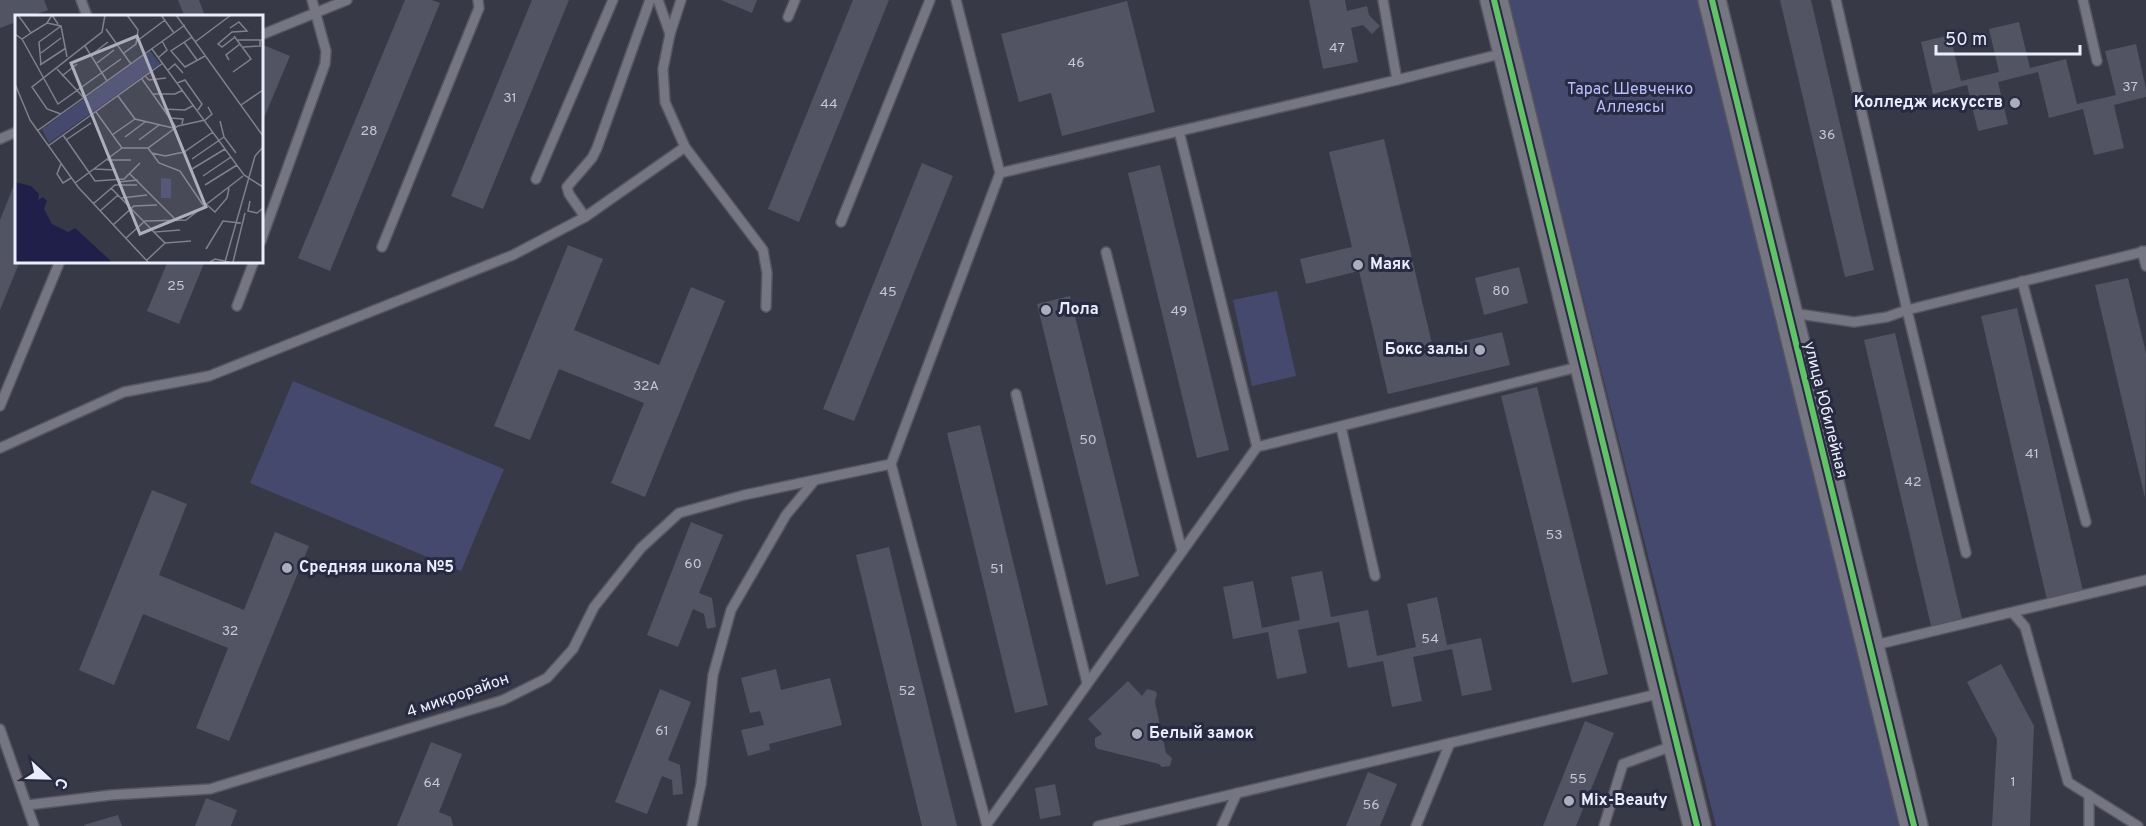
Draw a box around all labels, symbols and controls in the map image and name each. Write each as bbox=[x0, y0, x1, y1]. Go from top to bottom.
inset map bbox=[15, 15, 262, 262]
scale bar bbox=[1936, 18, 2080, 56]
text: 50 m bbox=[1945, 29, 1987, 52]
house number: 47 bbox=[1329, 40, 1345, 57]
house number: 46 bbox=[1067, 55, 1085, 72]
house number: 37 bbox=[2122, 79, 2138, 96]
park label: Тарас Шевченко Аллеясы bbox=[1567, 80, 1693, 118]
house number: 31 bbox=[503, 90, 517, 107]
place label: Колледж искусств bbox=[1854, 93, 2003, 113]
house number: 44 bbox=[820, 96, 838, 113]
marker: Колледж искусств bbox=[2008, 96, 2022, 110]
house number: 28 bbox=[360, 123, 378, 140]
house number: 36 bbox=[1819, 127, 1835, 144]
place label: Маяк bbox=[1370, 255, 1411, 275]
marker: Маяк bbox=[1351, 258, 1365, 272]
house number: 25 bbox=[167, 278, 185, 295]
house number: 80 bbox=[1492, 283, 1510, 300]
house number: 45 bbox=[879, 284, 897, 301]
place label: Лола bbox=[1058, 300, 1099, 320]
marker: Лола bbox=[1039, 303, 1053, 317]
house number: 49 bbox=[1171, 303, 1187, 320]
place label: Бокс залы bbox=[1385, 340, 1468, 360]
street label: улица Юбилейная bbox=[1798, 340, 1852, 480]
marker: Бокс залы bbox=[1473, 343, 1487, 357]
house number: 32А bbox=[633, 378, 659, 395]
house number: 50 bbox=[1079, 432, 1097, 449]
house number: 41 bbox=[2025, 446, 2039, 463]
house number: 42 bbox=[1904, 474, 1922, 491]
house number: 53 bbox=[1545, 527, 1563, 544]
house number: 60 bbox=[684, 556, 702, 573]
place label: Средняя школа №5 bbox=[299, 558, 454, 578]
marker: Средняя школа №5 bbox=[280, 561, 294, 575]
house number: 51 bbox=[990, 561, 1004, 578]
house number: 32 bbox=[222, 623, 238, 640]
house number: 54 bbox=[1421, 631, 1439, 648]
street label: 4 микрорайон bbox=[404, 669, 512, 723]
house number: 52 bbox=[898, 683, 916, 700]
house number: 61 bbox=[655, 723, 669, 740]
place label: Белый замок bbox=[1149, 724, 1254, 744]
marker: Белый замок bbox=[1130, 727, 1144, 741]
north arrow bbox=[18, 748, 78, 808]
house number: 55 bbox=[1569, 771, 1587, 788]
text: С bbox=[49, 774, 71, 791]
house number: 1 bbox=[2010, 774, 2016, 791]
house number: 64 bbox=[423, 775, 441, 792]
place label: Mix-Beauty bbox=[1581, 791, 1668, 811]
marker: Mix-Beauty bbox=[1562, 794, 1576, 808]
house number: 56 bbox=[1362, 797, 1380, 814]

